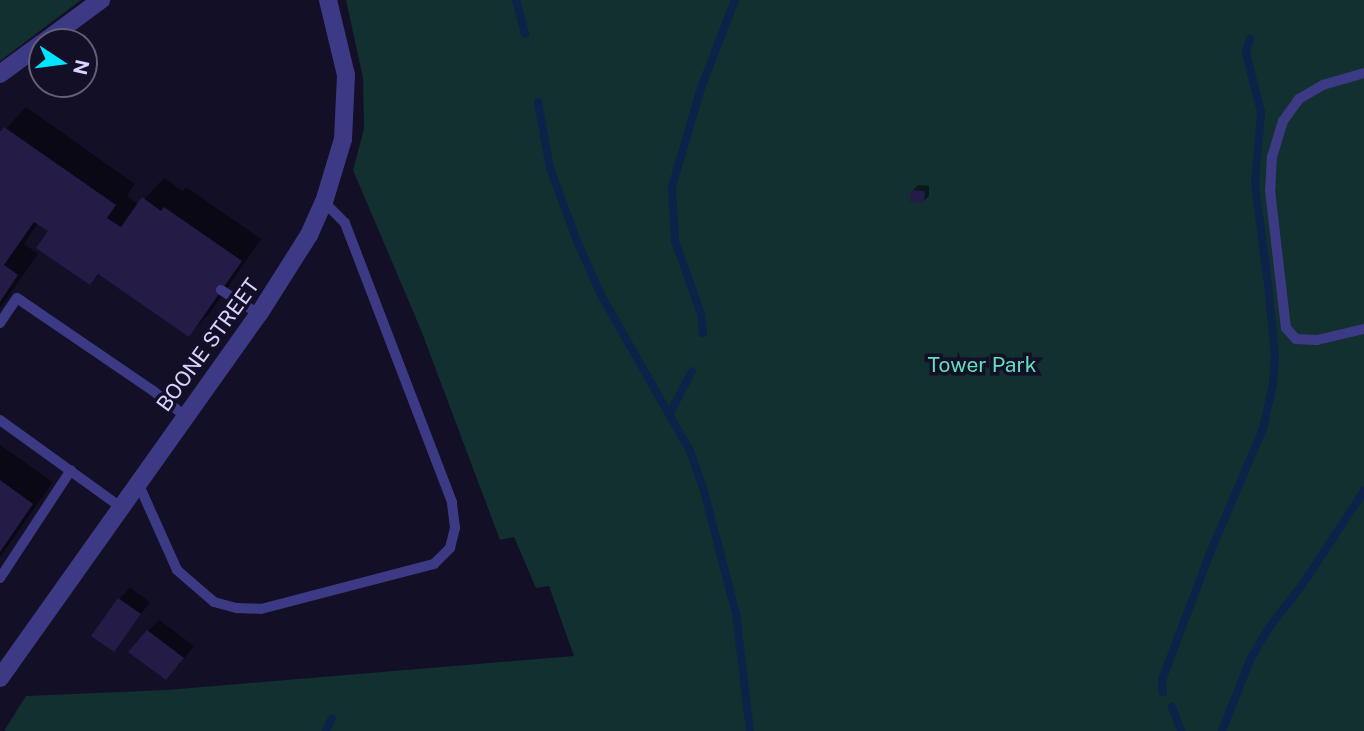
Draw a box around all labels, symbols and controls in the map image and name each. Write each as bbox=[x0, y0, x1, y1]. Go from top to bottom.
north arrow bbox=[28, 28, 98, 98]
text: N bbox=[69, 58, 94, 77]
street label: BOONE STREET bbox=[151, 274, 265, 416]
park label: Tower Park bbox=[928, 352, 1036, 378]

